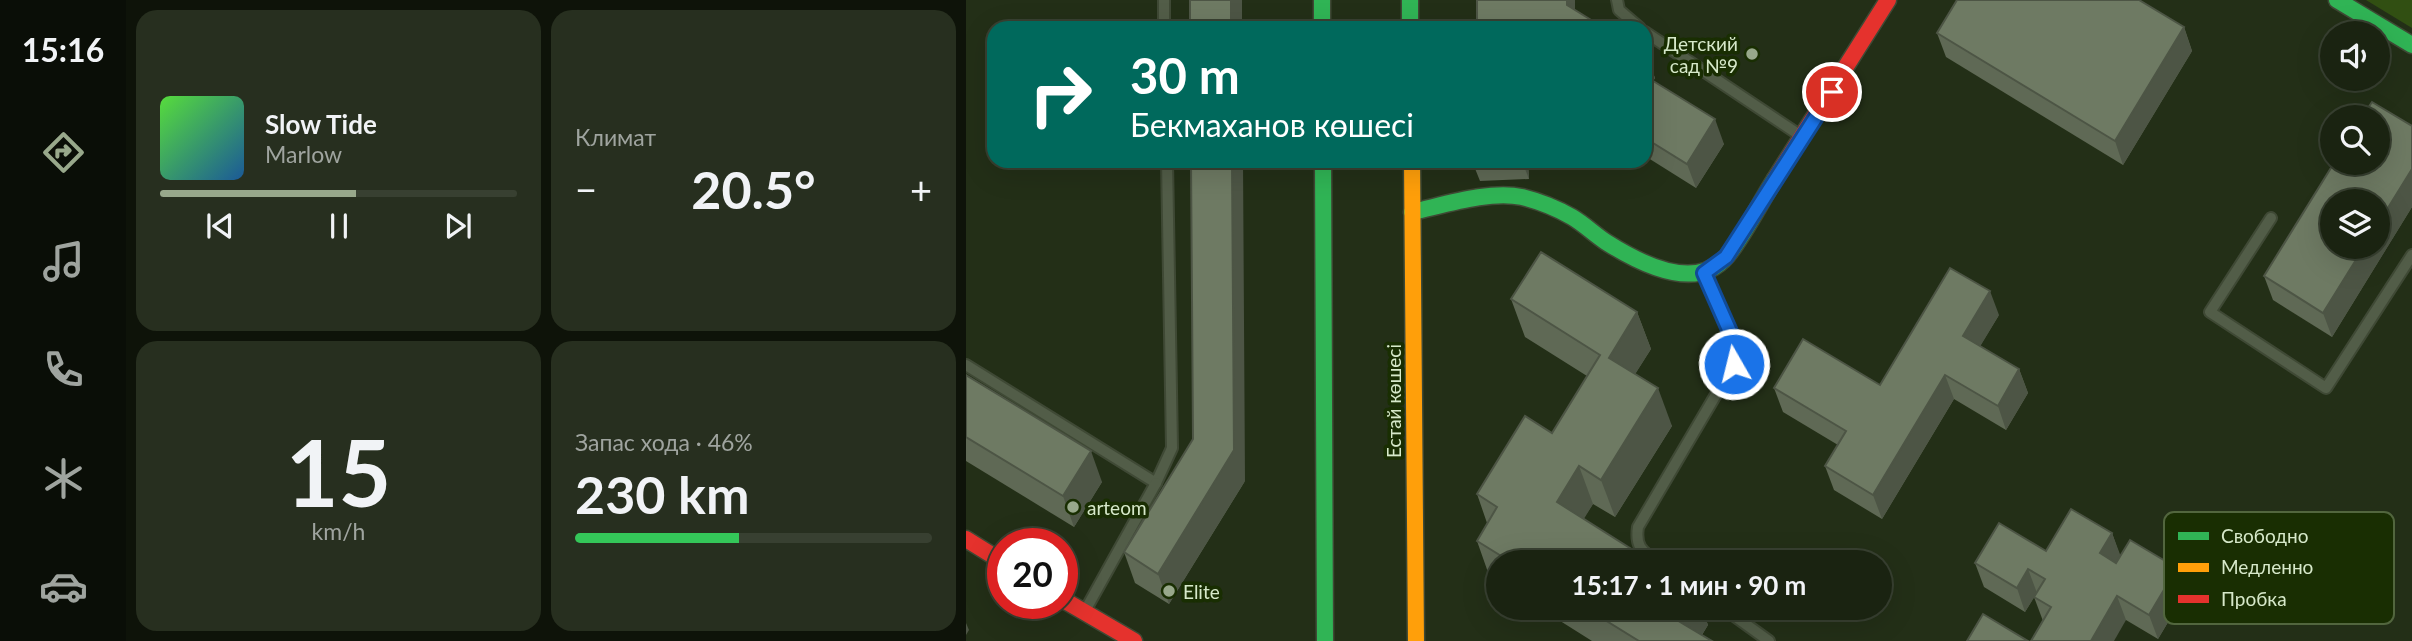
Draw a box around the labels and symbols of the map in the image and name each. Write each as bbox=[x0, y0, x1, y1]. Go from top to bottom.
place label: Детский сад №9 bbox=[1664, 32, 1738, 77]
marker: Детский сад №9 bbox=[1744, 46, 1760, 62]
pin bbox=[1802, 62, 1862, 122]
position arrow bbox=[1697, 327, 1771, 401]
street label: Естай көшесі bbox=[1382, 344, 1405, 458]
place label: arteom bbox=[1087, 496, 1147, 519]
marker: arteom bbox=[1065, 499, 1081, 515]
legend bbox=[2164, 512, 2394, 624]
text: Свободно bbox=[2221, 524, 2309, 547]
speed limit sign: 20 bbox=[987, 528, 1078, 619]
text: Медленно bbox=[2221, 555, 2313, 578]
place label: Elite bbox=[1183, 580, 1220, 603]
marker: Elite bbox=[1161, 583, 1177, 599]
text: Пробка bbox=[2221, 587, 2287, 610]

